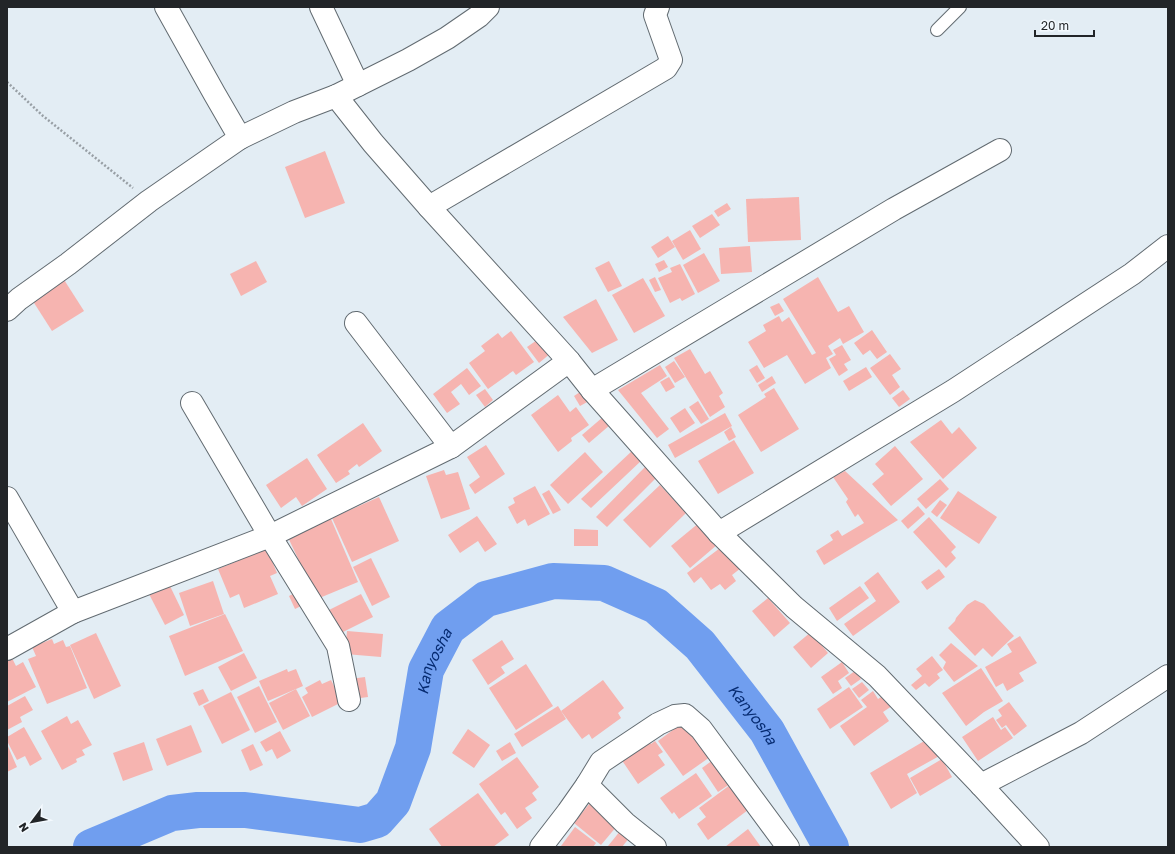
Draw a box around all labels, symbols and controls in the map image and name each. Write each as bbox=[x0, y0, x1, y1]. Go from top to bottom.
scale bar bbox=[1035, 12, 1094, 38]
text: 20 m bbox=[1041, 18, 1069, 33]
water label: Kanyosha bbox=[413, 625, 455, 696]
water label: Kanyosha bbox=[725, 681, 782, 748]
north arrow bbox=[12, 802, 52, 842]
text: N bbox=[15, 821, 31, 835]

